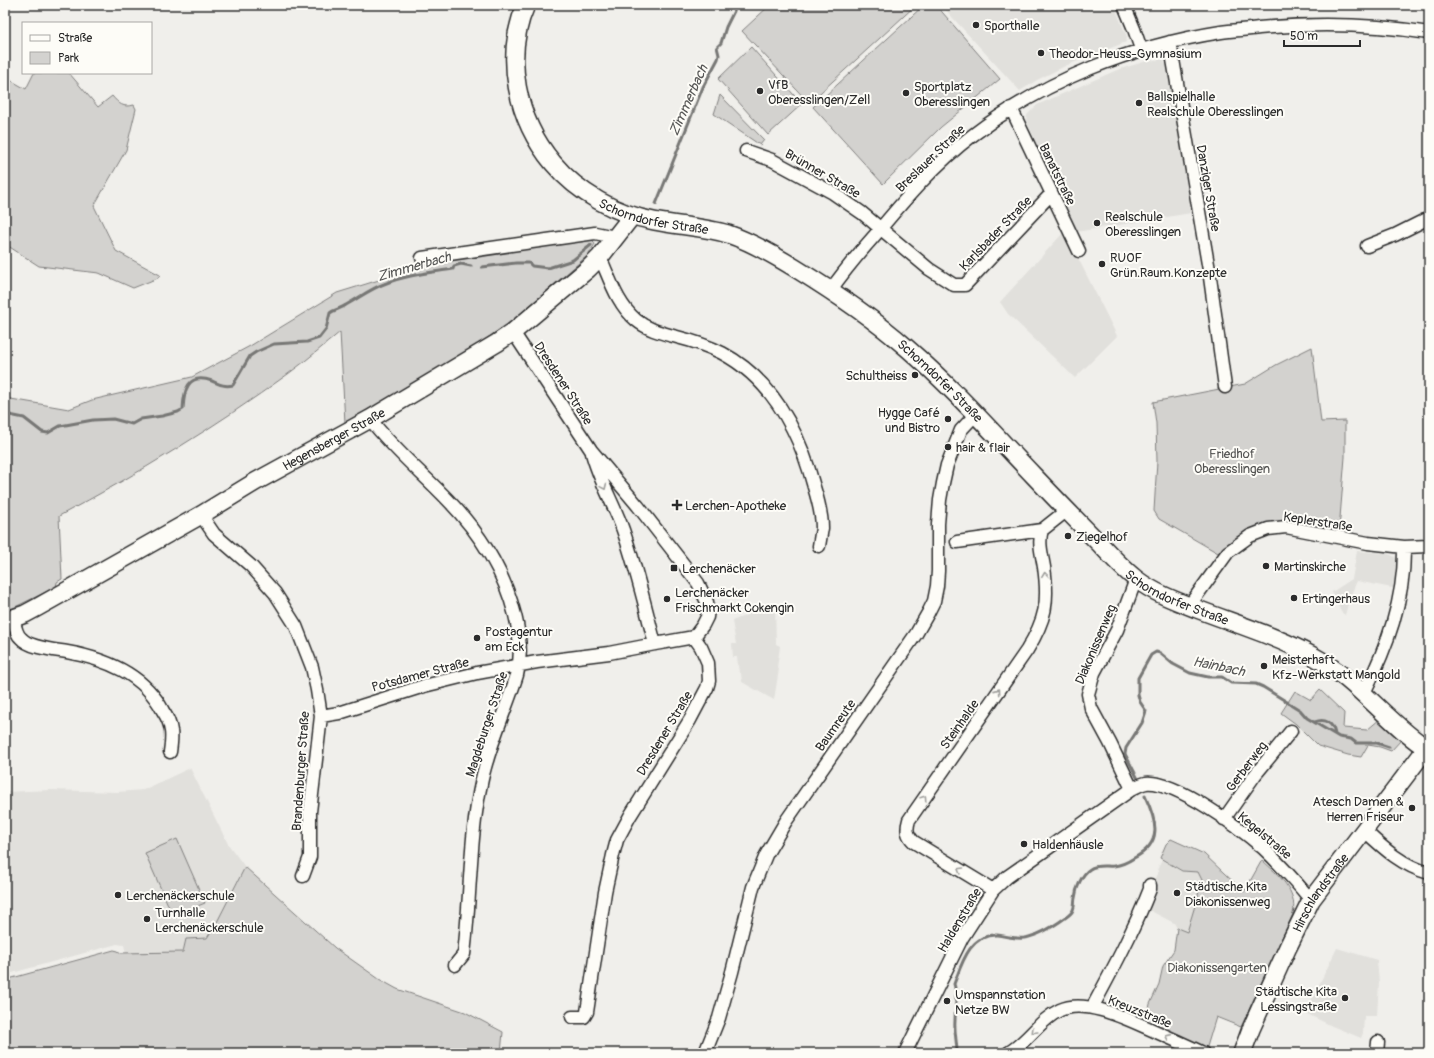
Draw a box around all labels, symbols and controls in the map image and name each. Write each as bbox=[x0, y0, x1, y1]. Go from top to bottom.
place label: Sporthalle bbox=[984, 18, 1040, 34]
marker: Sporthalle bbox=[971, 20, 981, 30]
legend bbox=[22, 22, 152, 74]
scale bar bbox=[1284, 22, 1360, 48]
text: 50 m bbox=[1290, 29, 1318, 44]
text: Straße bbox=[58, 31, 92, 46]
place label: Theodor-Heuss-Gymnasium bbox=[1049, 46, 1202, 62]
marker: Theodor-Heuss-Gymnasium bbox=[1036, 48, 1046, 58]
text: Park bbox=[58, 51, 79, 66]
water label: Zimmerbach bbox=[665, 61, 712, 138]
place label: VfB Oberesslingen/Zell bbox=[768, 77, 870, 108]
place label: Sportplatz Oberesslingen bbox=[914, 79, 990, 110]
marker: VfB Oberesslingen/Zell bbox=[755, 86, 765, 96]
marker: Sportplatz Oberesslingen bbox=[901, 88, 911, 98]
place label: Ballspielhalle Realschule Oberesslingen bbox=[1147, 89, 1284, 120]
marker: Ballspielhalle Realschule Oberesslingen bbox=[1134, 98, 1144, 108]
street label: Breslauer Straße bbox=[893, 121, 969, 196]
street label: Banatstraße bbox=[1035, 141, 1079, 208]
street label: Danziger Straße bbox=[1193, 144, 1224, 233]
street label: Brünner Straße bbox=[782, 146, 864, 202]
street label: Karlsbader Straße bbox=[956, 193, 1036, 274]
street label: Schorndorfer Straße bbox=[596, 195, 710, 238]
place label: Realschule Oberesslingen bbox=[1105, 209, 1181, 240]
marker: Realschule Oberesslingen bbox=[1092, 218, 1102, 228]
water label: Zimmerbach bbox=[375, 248, 454, 285]
place label: RUOF Grün.Raum.Konzepte bbox=[1110, 250, 1227, 281]
marker: RUOF Grün.Raum.Konzepte bbox=[1097, 259, 1107, 269]
street label: Schorndorfer Straße bbox=[894, 336, 986, 426]
street label: Dresdener Straße bbox=[530, 339, 596, 428]
place label: Schultheiss bbox=[845, 368, 907, 384]
marker: Schultheiss bbox=[910, 370, 920, 380]
street label: Hegensberger Straße bbox=[280, 405, 389, 474]
place label: Hygge Café und Bistro bbox=[878, 405, 940, 436]
marker: Hygge Café und Bistro bbox=[943, 414, 953, 424]
place label: hair & flair bbox=[956, 440, 1011, 456]
marker: hair & flair bbox=[943, 442, 953, 452]
park label: Friedhof Oberesslingen bbox=[1194, 446, 1270, 477]
one-way arrow bbox=[599, 482, 607, 490]
place label: Lerchen-Apotheke bbox=[685, 498, 787, 514]
marker: Lerchen-Apotheke bbox=[672, 500, 682, 510]
street label: Keplerstraße bbox=[1282, 509, 1354, 535]
place label: Ziegelhof bbox=[1076, 529, 1129, 545]
marker: Ziegelhof bbox=[1063, 531, 1073, 541]
place label: Martinskirche bbox=[1274, 559, 1346, 575]
place label: Lerchenäcker bbox=[682, 561, 756, 577]
marker: Martinskirche bbox=[1261, 561, 1271, 571]
marker: Lerchenäcker bbox=[669, 563, 679, 573]
street label: Schorndorfer Straße bbox=[1122, 567, 1231, 629]
one-way arrow bbox=[1041, 572, 1050, 578]
place label: Lerchenäcker Frischmarkt Cokengin bbox=[675, 585, 794, 616]
place label: Ertingerhaus bbox=[1302, 591, 1370, 607]
marker: Ertingerhaus bbox=[1289, 593, 1299, 603]
marker: Lerchenäcker Frischmarkt Cokengin bbox=[662, 594, 672, 604]
street label: Diakonissenweg bbox=[1072, 602, 1120, 687]
place label: Postagentur am Eck bbox=[485, 624, 553, 655]
marker: Postagentur am Eck bbox=[472, 633, 482, 643]
place label: Meisterhaft Kfz-Werkstatt Mangold bbox=[1272, 652, 1400, 683]
water label: Hainbach bbox=[1191, 653, 1248, 681]
street label: Potsdamer Straße bbox=[370, 654, 471, 696]
marker: Meisterhaft Kfz-Werkstatt Mangold bbox=[1259, 661, 1269, 671]
street label: Magdeburger Straße bbox=[462, 669, 512, 779]
street label: Dresdener Straße bbox=[633, 688, 697, 779]
one-way arrow bbox=[993, 689, 1000, 696]
street label: Baumreute bbox=[812, 696, 860, 755]
street label: Steinhalde bbox=[937, 696, 983, 752]
street label: Brandenburger Straße bbox=[289, 710, 313, 831]
street label: Gerberweg bbox=[1223, 738, 1271, 795]
place label: Atesch Damen & Herren Friseur bbox=[1312, 794, 1404, 825]
one-way arrow bbox=[919, 795, 927, 802]
marker: Atesch Damen & Herren Friseur bbox=[1407, 803, 1417, 813]
street label: Kegelstraße bbox=[1234, 809, 1295, 863]
place label: Haldenhäusle bbox=[1032, 837, 1104, 853]
marker: Haldenhäusle bbox=[1019, 839, 1029, 849]
street label: Hirschlandstraße bbox=[1289, 850, 1353, 935]
one-way arrow bbox=[957, 867, 964, 874]
place label: Städtische Kita Diakonissenweg bbox=[1185, 879, 1271, 910]
street label: Haldenstraße bbox=[934, 885, 986, 956]
place label: Lerchenäckerschule bbox=[126, 888, 235, 904]
marker: Städtische Kita Diakonissenweg bbox=[1172, 888, 1182, 898]
marker: Lerchenäckerschule bbox=[113, 890, 123, 900]
place label: Turnhalle Lerchenäckerschule bbox=[155, 905, 264, 936]
marker: Turnhalle Lerchenäckerschule bbox=[142, 914, 152, 924]
park label: Diakonissengarten bbox=[1167, 960, 1267, 976]
place label: Städtische Kita Lessingstraße bbox=[1255, 984, 1338, 1015]
place label: Umspannstation Netze BW bbox=[955, 987, 1046, 1018]
street label: Kreuzstraße bbox=[1105, 992, 1174, 1032]
marker: Städtische Kita Lessingstraße bbox=[1340, 993, 1350, 1003]
marker: Umspannstation Netze BW bbox=[942, 996, 952, 1006]
one-way arrow bbox=[1031, 1026, 1039, 1034]
one-way arrow bbox=[1164, 1034, 1172, 1042]

